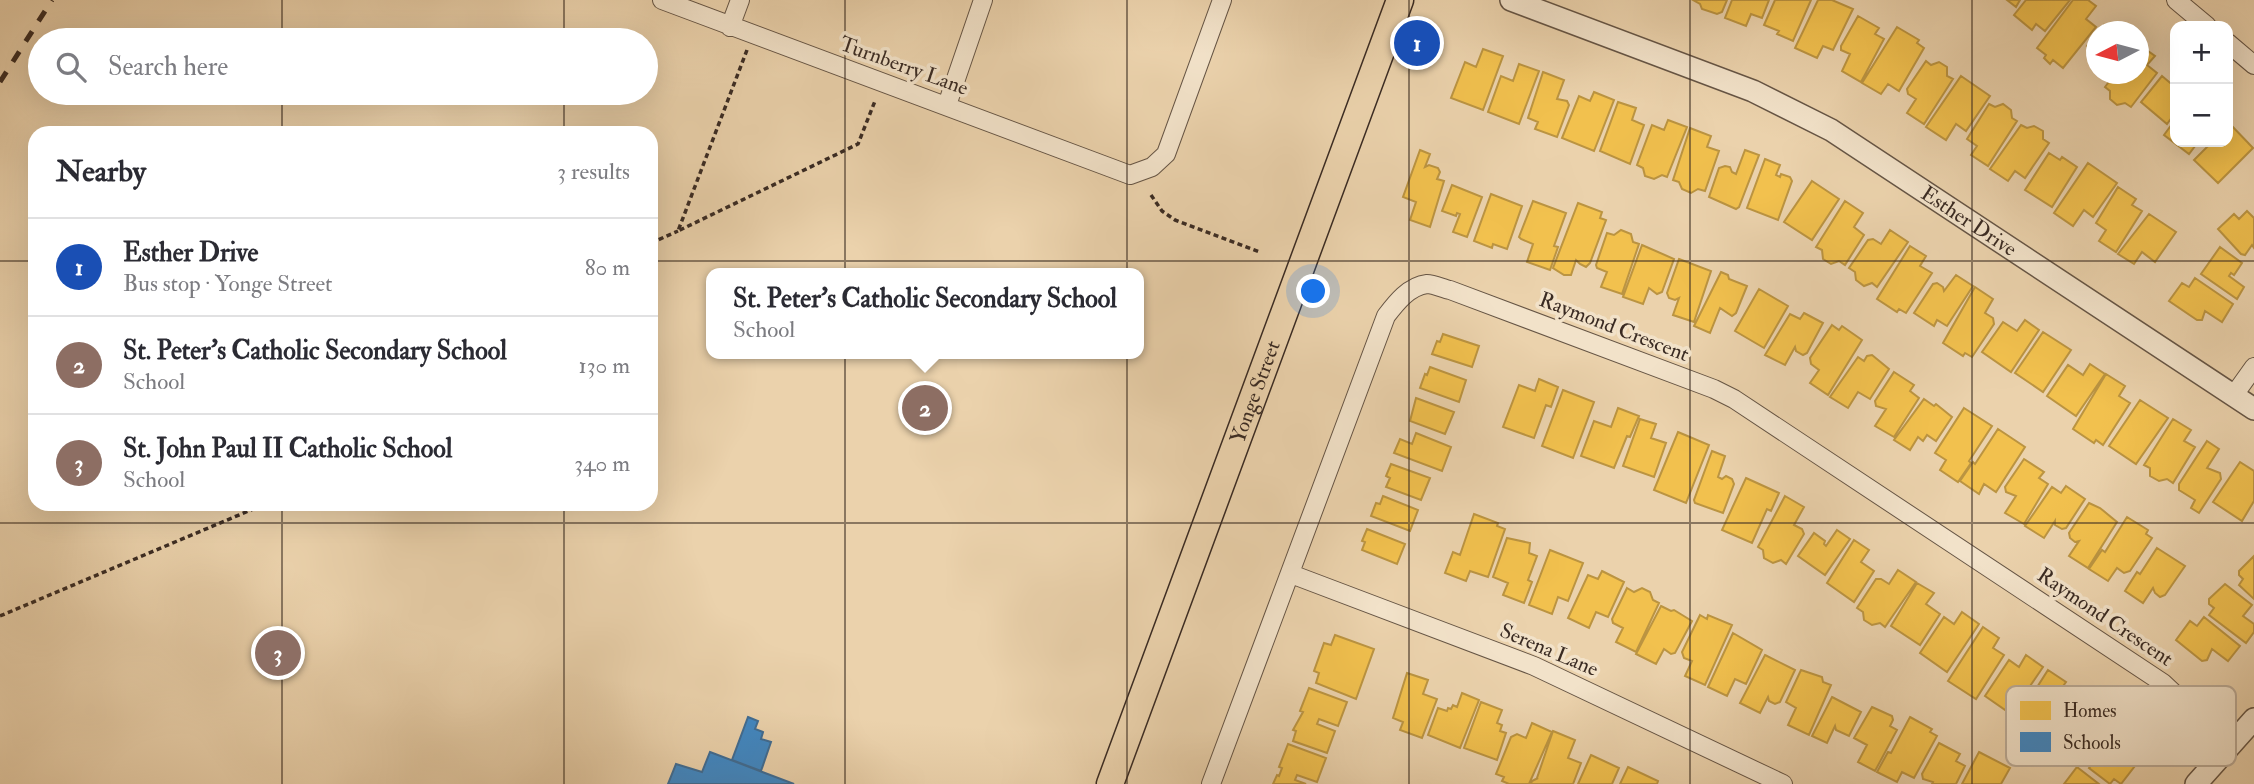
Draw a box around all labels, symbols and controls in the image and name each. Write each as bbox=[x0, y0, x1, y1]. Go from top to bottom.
pin: 1 bbox=[1394, 17, 1440, 69]
north arrow bbox=[2086, 21, 2149, 84]
map controls bbox=[2170, 21, 2233, 147]
button: + bbox=[2170, 21, 2233, 84]
search box bbox=[28, 28, 658, 105]
street label: Turnberry Lane bbox=[836, 30, 972, 102]
icon: search bbox=[52, 48, 90, 86]
text: Search here bbox=[108, 51, 228, 83]
button: − bbox=[2170, 84, 2233, 147]
text: Nearby bbox=[56, 153, 146, 190]
text: 3 results bbox=[557, 157, 630, 186]
street label: Esther Drive bbox=[1916, 180, 2022, 262]
text: Esther Drive bbox=[123, 237, 258, 269]
text: 1 bbox=[75, 253, 83, 282]
text: 80 m bbox=[585, 253, 630, 282]
popup bbox=[706, 268, 1144, 359]
text: Bus stop · Yonge Street bbox=[123, 269, 333, 298]
your location bbox=[1296, 274, 1330, 308]
text: St. Peter's Catholic Secondary School bbox=[733, 283, 1117, 315]
street label: Raymond Crescent bbox=[1535, 286, 1693, 368]
text: School bbox=[733, 315, 795, 344]
text: St. Peter's Catholic Secondary School bbox=[123, 335, 507, 367]
street label: Yonge Street bbox=[1224, 337, 1286, 447]
text: 2 bbox=[73, 351, 85, 380]
text: 130 m bbox=[578, 351, 630, 380]
text: School bbox=[123, 367, 185, 396]
pin: 2 bbox=[902, 382, 948, 434]
text: St. John Paul II Catholic School bbox=[123, 433, 452, 465]
text: 3 bbox=[75, 449, 83, 478]
text: 340 m bbox=[574, 449, 630, 478]
text: School bbox=[123, 465, 185, 494]
street label: Raymond Crescent bbox=[2032, 562, 2178, 673]
street label: Serena Lane bbox=[1496, 617, 1602, 683]
pin: 3 bbox=[255, 627, 301, 679]
legend bbox=[2006, 686, 2236, 766]
text: Homes bbox=[2063, 699, 2117, 723]
text: Schools bbox=[2063, 731, 2121, 755]

